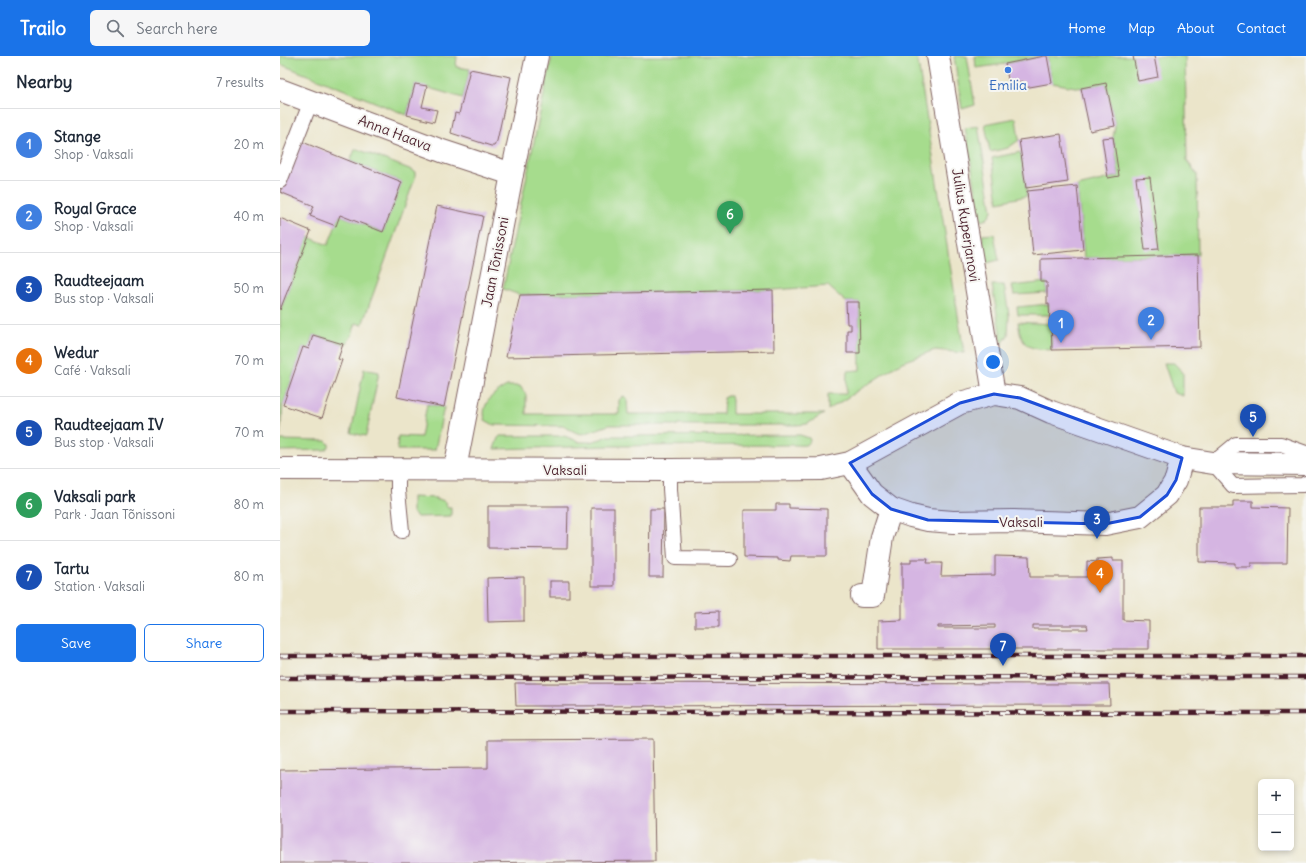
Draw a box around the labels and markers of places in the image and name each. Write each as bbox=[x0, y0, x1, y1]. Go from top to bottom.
marker: Emilia bbox=[1003, 65, 1013, 75]
place label: Emilia bbox=[989, 76, 1027, 94]
pin: 6 bbox=[717, 201, 743, 234]
pin: 2 bbox=[1138, 307, 1164, 340]
pin: 1 bbox=[1048, 310, 1074, 343]
pin: 5 bbox=[1240, 404, 1266, 437]
pin: 3 bbox=[1084, 506, 1110, 539]
pin: 4 bbox=[1087, 560, 1113, 593]
pin: 7 bbox=[990, 633, 1016, 666]

